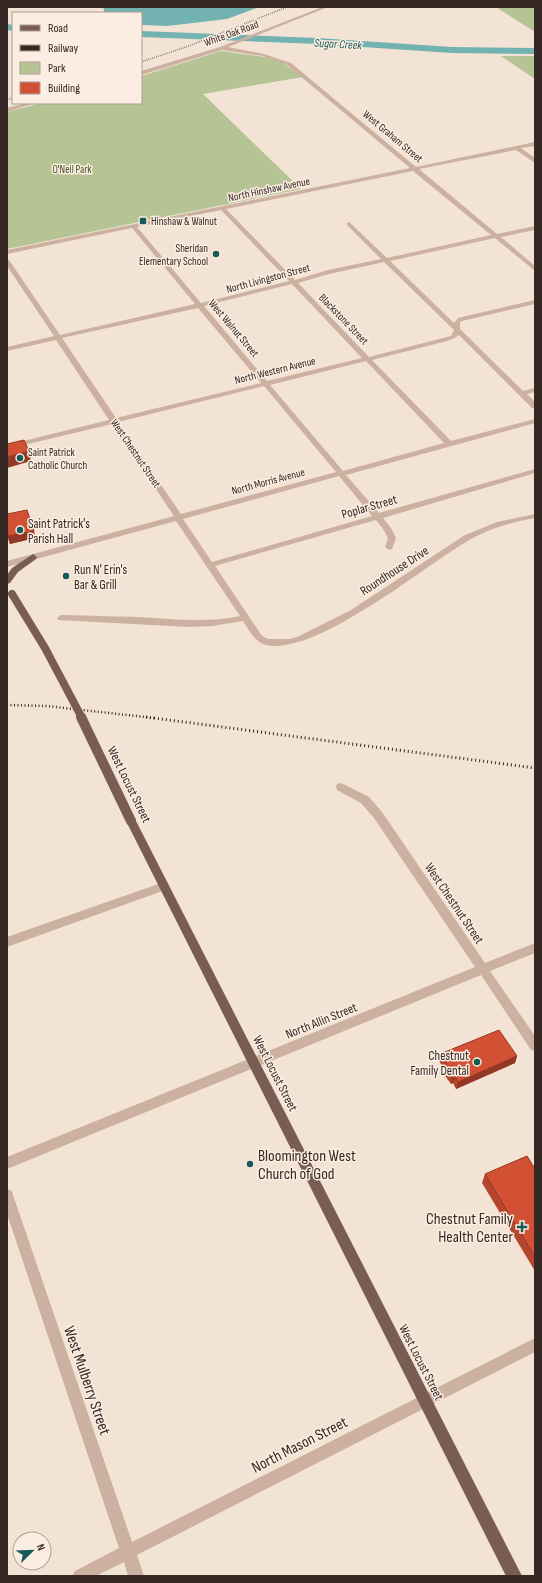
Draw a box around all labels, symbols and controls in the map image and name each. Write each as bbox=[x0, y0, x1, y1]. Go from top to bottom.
legend bbox=[12, 12, 142, 104]
street label: White Oak Road bbox=[202, 17, 261, 49]
text: Road bbox=[48, 21, 68, 36]
water label: Sugar Creek bbox=[314, 36, 363, 53]
text: Railway bbox=[48, 41, 79, 56]
text: Park bbox=[48, 61, 66, 76]
text: Building bbox=[48, 81, 80, 96]
street label: West Graham Street bbox=[360, 108, 426, 166]
park label: O'Neil Park bbox=[52, 163, 92, 176]
street label: North Hinshaw Avenue bbox=[227, 174, 311, 205]
place label: Hinshaw & Walnut bbox=[151, 215, 218, 228]
marker: Hinshaw & Walnut bbox=[138, 216, 148, 226]
place label: Sheridan Elementary School bbox=[139, 242, 208, 268]
marker: Sheridan Elementary School bbox=[211, 249, 221, 259]
street label: North Livingston Street bbox=[225, 261, 312, 296]
street label: Blackstone Street bbox=[316, 291, 372, 348]
street label: West Walnut Street bbox=[206, 297, 262, 360]
street label: North Western Avenue bbox=[233, 354, 317, 387]
street label: West Chestnut Street bbox=[108, 417, 164, 491]
place label: Saint Patrick Catholic Church bbox=[28, 446, 88, 472]
marker: Saint Patrick Catholic Church bbox=[15, 453, 25, 463]
street label: North Morris Avenue bbox=[230, 465, 306, 498]
street label: Poplar Street bbox=[340, 491, 399, 522]
place label: Saint Patrick's Parish Hall bbox=[28, 516, 90, 547]
marker: Saint Patrick's Parish Hall bbox=[15, 525, 25, 535]
street label: Roundhouse Drive bbox=[357, 543, 432, 599]
place label: Run N' Erin's Bar & Grill bbox=[74, 562, 127, 593]
marker: Run N' Erin's Bar & Grill bbox=[61, 571, 71, 581]
street label: West Locust Street bbox=[104, 744, 154, 825]
street label: West Chestnut Street bbox=[421, 860, 487, 947]
street label: North Allin Street bbox=[283, 999, 360, 1043]
street label: West Locust Street bbox=[249, 1033, 301, 1114]
place label: Chestnut Family Dental bbox=[410, 1048, 469, 1079]
marker: Chestnut Family Dental bbox=[472, 1057, 482, 1067]
place label: Bloomington West Church of God bbox=[258, 1147, 356, 1184]
marker: Bloomington West Church of God bbox=[245, 1159, 255, 1169]
place label: Chestnut Family Health Center bbox=[426, 1210, 513, 1247]
marker: Chestnut Family Health Center bbox=[516, 1221, 528, 1233]
street label: West Locust Street bbox=[395, 1322, 447, 1403]
street label: West Mulberry Street bbox=[59, 1324, 114, 1437]
street label: North Mason Street bbox=[249, 1413, 351, 1478]
north arrow bbox=[12, 1531, 52, 1571]
text: N bbox=[34, 1542, 48, 1553]

